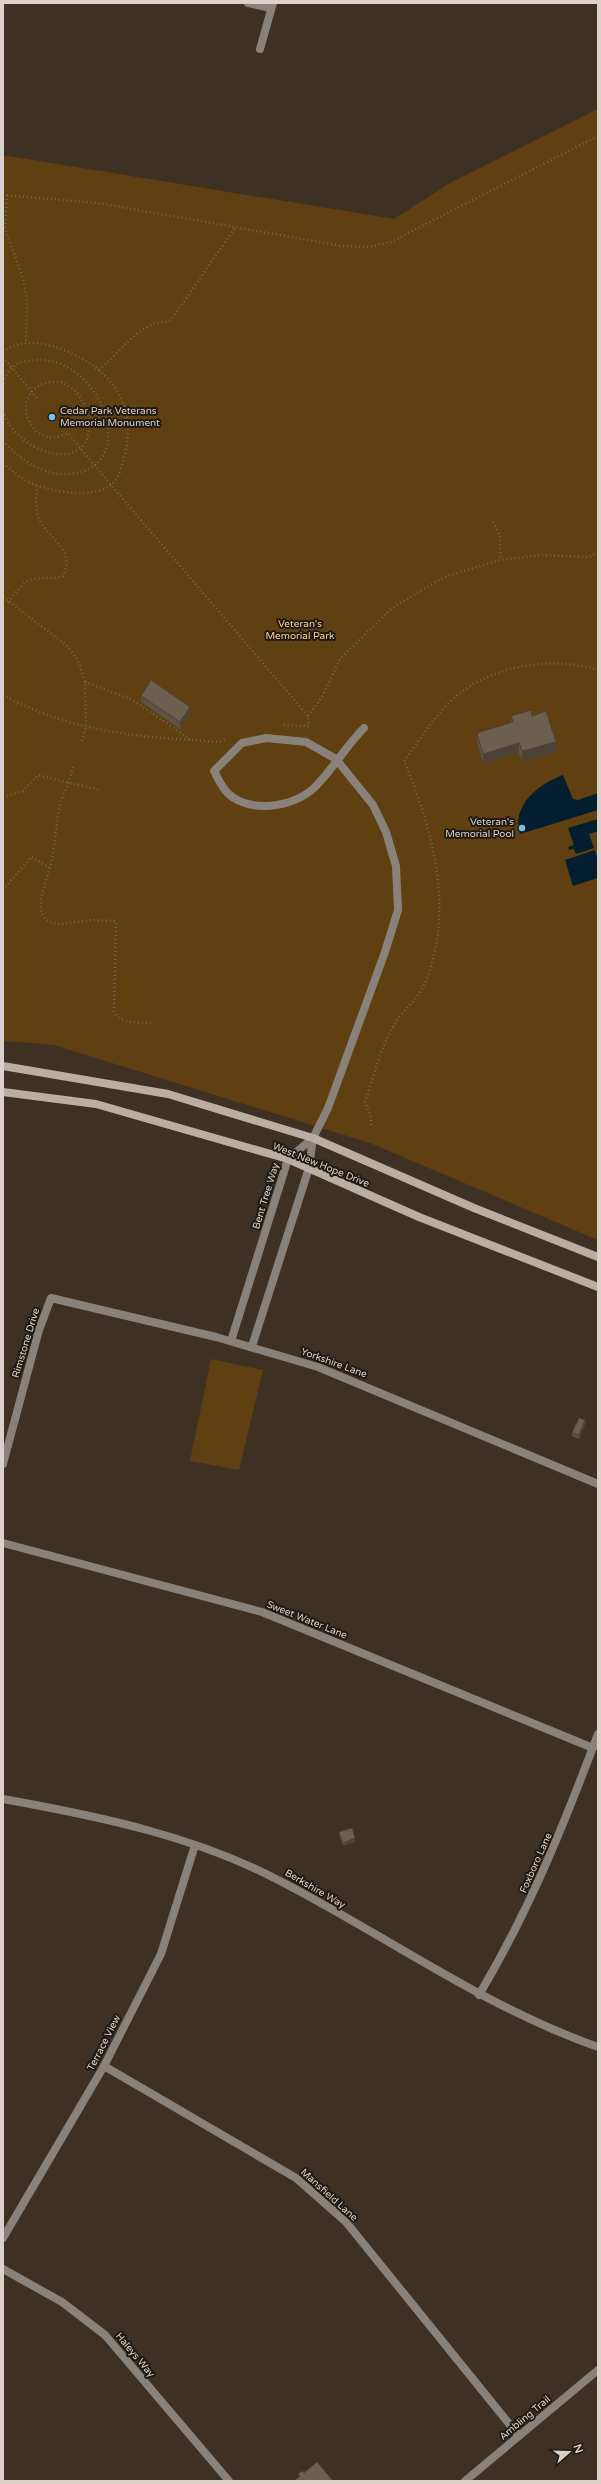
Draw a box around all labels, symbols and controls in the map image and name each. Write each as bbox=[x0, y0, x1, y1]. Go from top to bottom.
place label: Cedar Park Veterans Memorial Monument bbox=[60, 405, 160, 429]
marker: Cedar Park Veterans Memorial Monument bbox=[47, 412, 57, 422]
park label: Veteran's Memorial Park bbox=[266, 618, 335, 642]
place label: Veteran's Memorial Pool bbox=[445, 816, 514, 840]
marker: Veteran's Memorial Pool bbox=[517, 823, 527, 833]
street label: West New Hope Drive bbox=[271, 1140, 371, 1190]
street label: Bent Tree Way bbox=[250, 1161, 282, 1231]
street label: Rimstone Drive bbox=[10, 1306, 42, 1379]
street label: Yorkshire Lane bbox=[299, 1345, 369, 1381]
street label: Sweet Water Lane bbox=[265, 1598, 349, 1642]
street label: Foxboro Lane bbox=[517, 1831, 555, 1895]
street label: Berkshire Way bbox=[283, 1867, 348, 1911]
street label: Terrace View bbox=[85, 2013, 123, 2073]
street label: Mansfield Lane bbox=[298, 2166, 360, 2224]
street label: Haleys Way bbox=[113, 2330, 158, 2380]
street label: Ambling Trail bbox=[497, 2393, 553, 2443]
north arrow bbox=[549, 2432, 589, 2472]
text: N bbox=[570, 2442, 586, 2455]

